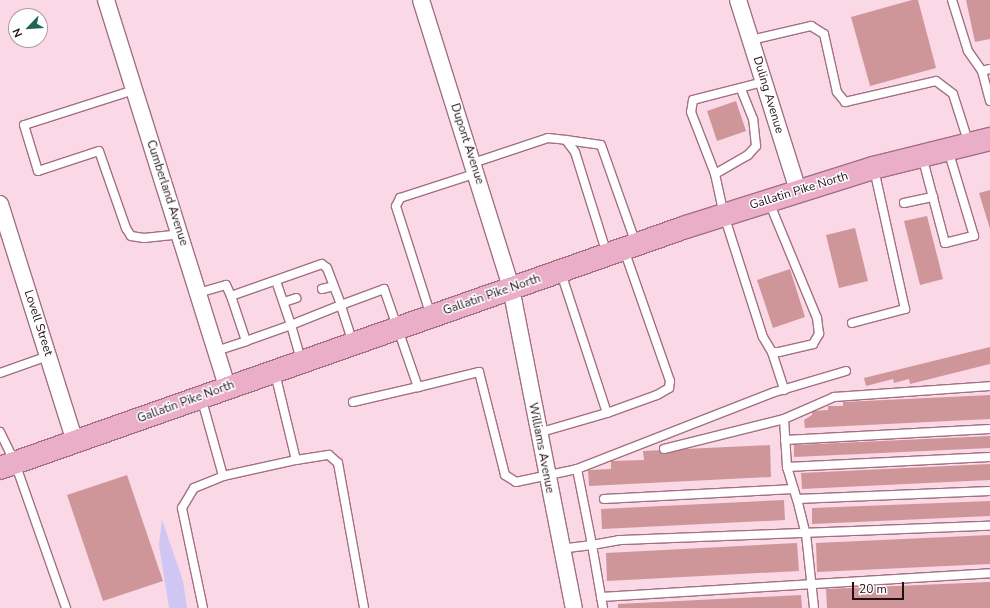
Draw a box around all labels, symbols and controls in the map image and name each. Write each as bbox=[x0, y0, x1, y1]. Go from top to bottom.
north arrow bbox=[8, 8, 48, 48]
text: N bbox=[9, 26, 26, 40]
street label: Duling Avenue bbox=[749, 55, 787, 135]
street label: Dupont Avenue bbox=[447, 102, 487, 186]
street label: Cumberland Avenue bbox=[143, 138, 191, 248]
street label: Gallatin Pike North bbox=[748, 169, 850, 213]
street label: Gallatin Pike North bbox=[441, 272, 543, 318]
street label: Lovell Street bbox=[21, 288, 55, 358]
street label: Gallatin Pike North bbox=[135, 378, 237, 426]
street label: Williams Avenue bbox=[525, 401, 557, 495]
scale bar bbox=[854, 574, 906, 600]
text: 20 m bbox=[859, 581, 887, 597]

